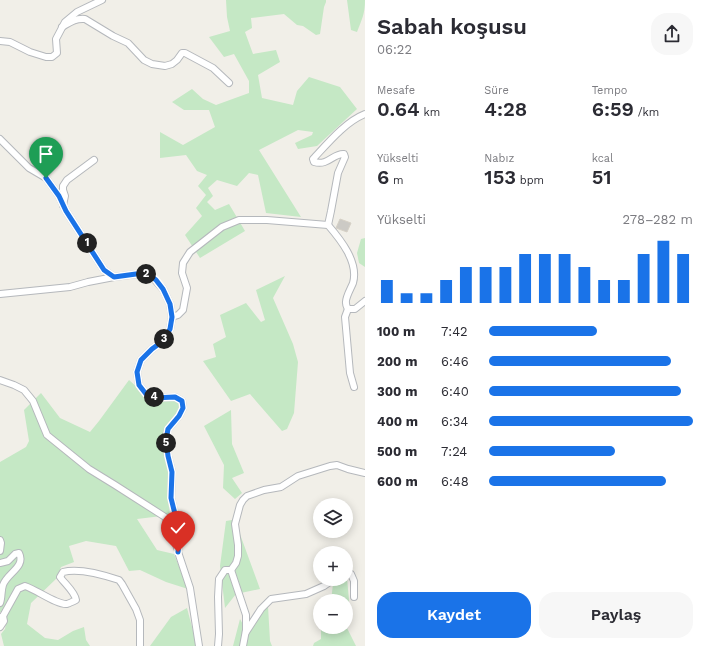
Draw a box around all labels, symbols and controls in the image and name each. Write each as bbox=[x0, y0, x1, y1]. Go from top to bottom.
button: share bbox=[651, 13, 693, 55]
text: Sabah koşusu bbox=[377, 14, 527, 39]
text: 06:22 bbox=[377, 42, 412, 57]
text: Mesafe bbox=[377, 84, 415, 97]
text: Süre bbox=[484, 84, 509, 97]
text: Tempo bbox=[592, 84, 627, 97]
text: 0.64 bbox=[377, 97, 420, 121]
text: 4:28 bbox=[484, 97, 527, 121]
text: 6:59 bbox=[592, 97, 634, 121]
text: km bbox=[420, 106, 440, 119]
text: /km bbox=[634, 106, 659, 119]
pin bbox=[29, 137, 63, 178]
icon: arrive bbox=[35, 143, 57, 165]
text: Yükselti bbox=[377, 152, 418, 165]
text: Nabız bbox=[484, 152, 514, 165]
text: kcal bbox=[592, 152, 613, 165]
text: 6 bbox=[377, 165, 389, 189]
text: 153 bbox=[484, 165, 516, 189]
text: 51 bbox=[592, 165, 612, 189]
text: m bbox=[389, 174, 404, 187]
text: bpm bbox=[516, 174, 544, 187]
text: Yükselti bbox=[377, 212, 426, 227]
text: 278–282 m bbox=[623, 212, 693, 227]
pin: 1 bbox=[77, 233, 97, 253]
text: 1 bbox=[85, 236, 89, 249]
pin: 2 bbox=[136, 264, 156, 284]
text: 2 bbox=[143, 267, 149, 280]
text: 100 m bbox=[377, 324, 415, 339]
text: 7:42 bbox=[441, 324, 468, 339]
pin: 3 bbox=[154, 329, 174, 349]
text: 3 bbox=[161, 332, 167, 345]
text: 200 m bbox=[377, 354, 417, 369]
text: 6:46 bbox=[441, 354, 469, 369]
text: 300 m bbox=[377, 384, 417, 399]
text: 6:40 bbox=[441, 384, 469, 399]
pin: 4 bbox=[144, 387, 164, 407]
text: 4 bbox=[150, 390, 158, 403]
text: 400 m bbox=[377, 414, 418, 429]
text: 6:34 bbox=[441, 414, 468, 429]
pin: 5 bbox=[156, 433, 176, 453]
text: 5 bbox=[163, 436, 169, 449]
text: 500 m bbox=[377, 444, 417, 459]
text: 7:24 bbox=[441, 444, 467, 459]
text: 600 m bbox=[377, 474, 418, 489]
text: 6:48 bbox=[441, 474, 469, 489]
map controls bbox=[313, 498, 353, 634]
button: layers bbox=[313, 498, 353, 538]
pin bbox=[161, 511, 195, 552]
icon: check bbox=[167, 517, 189, 539]
button: + bbox=[313, 546, 353, 586]
button: Kaydet bbox=[377, 592, 531, 638]
button: Paylaş bbox=[539, 592, 693, 638]
button: − bbox=[313, 594, 353, 634]

